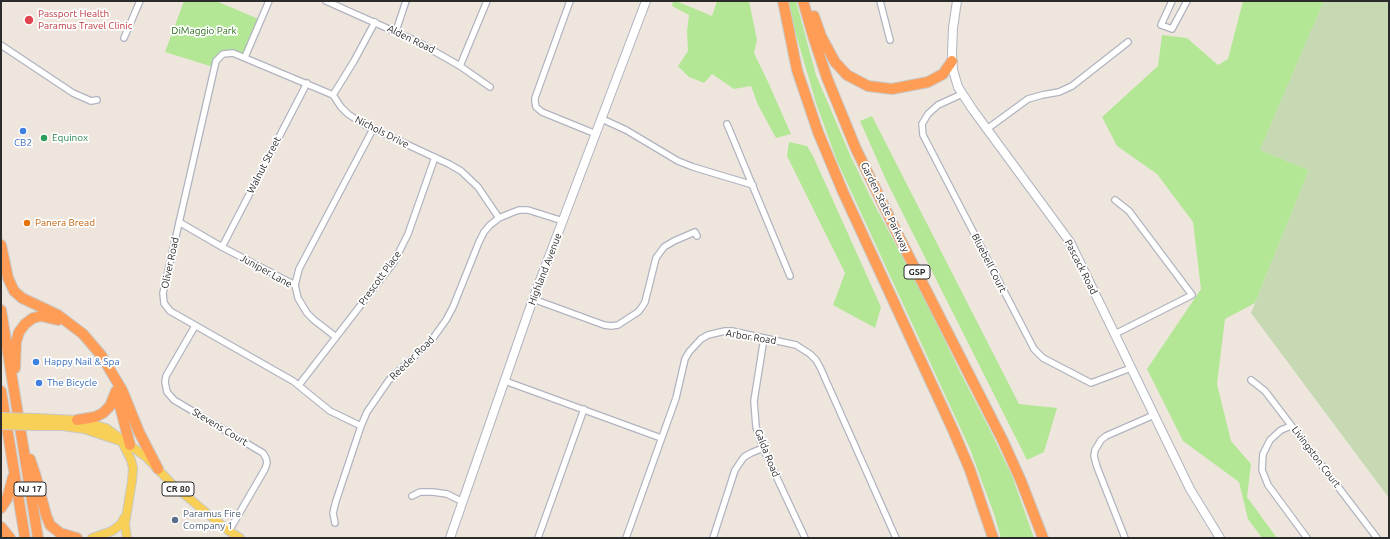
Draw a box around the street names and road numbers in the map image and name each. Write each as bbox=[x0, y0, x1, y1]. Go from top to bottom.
street label: Alden Road bbox=[385, 22, 437, 56]
street label: Nichols Drive bbox=[353, 113, 411, 151]
street label: Walnut Street bbox=[244, 134, 284, 196]
street label: Garden State Parkway bbox=[858, 160, 912, 254]
street label: Highland Avenue bbox=[526, 231, 564, 307]
street label: Bluebell Court bbox=[969, 232, 1009, 294]
street label: Oliver Road bbox=[159, 236, 181, 290]
street label: Pascack Road bbox=[1062, 237, 1100, 297]
street label: Prescott Place bbox=[356, 249, 404, 307]
street label: Juniper Lane bbox=[238, 252, 294, 290]
road number: GSP bbox=[904, 265, 930, 279]
street label: Arbor Road bbox=[725, 327, 777, 347]
street label: Reeder Road bbox=[387, 334, 437, 382]
street label: Stevens Court bbox=[190, 406, 250, 448]
street label: Livingston Court bbox=[1289, 424, 1343, 490]
street label: Galda Road bbox=[752, 427, 782, 479]
road number: NJ 17 bbox=[14, 482, 46, 496]
road number: CR 80 bbox=[162, 482, 194, 496]

